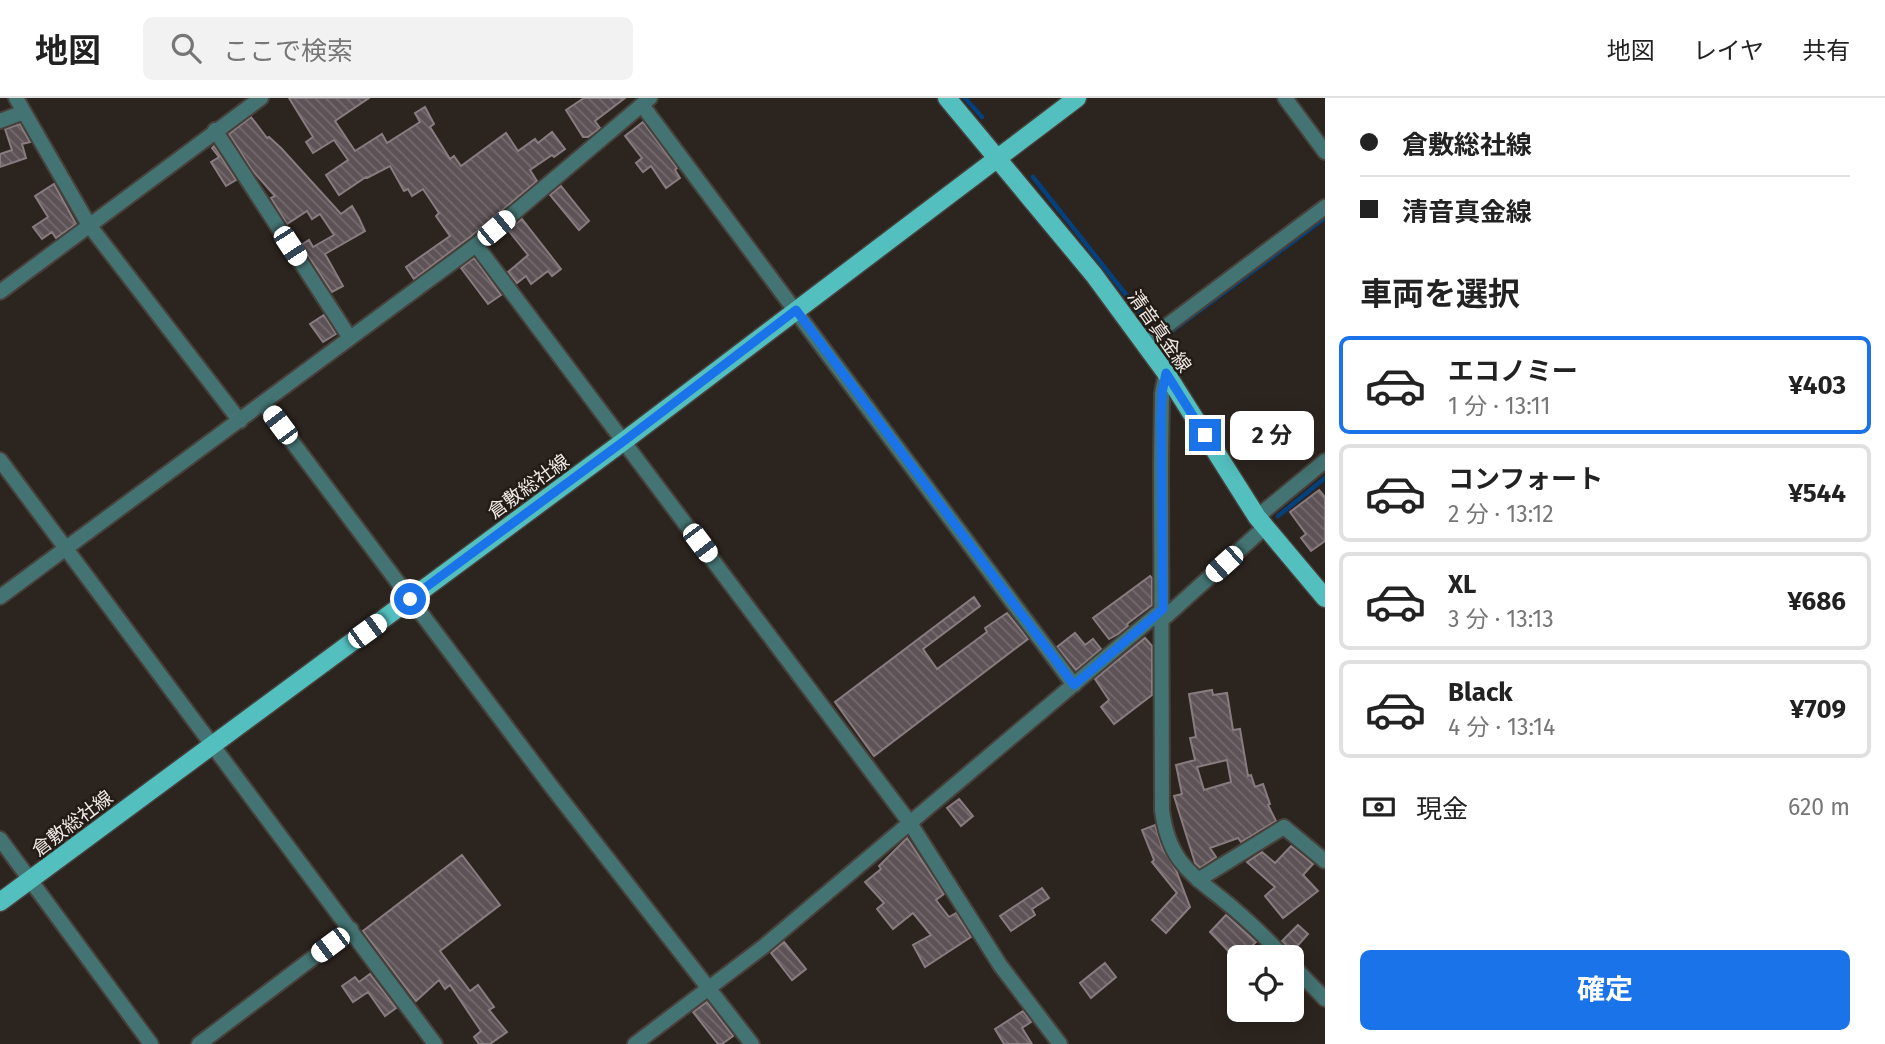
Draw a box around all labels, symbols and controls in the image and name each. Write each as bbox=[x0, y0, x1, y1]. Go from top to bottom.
search box bbox=[143, 17, 633, 80]
icon: search bbox=[167, 29, 205, 67]
text: 地図 bbox=[35, 31, 101, 71]
text: ここで検索 bbox=[223, 36, 353, 67]
text: 地図 bbox=[1607, 37, 1655, 65]
text: レイヤ bbox=[1693, 37, 1764, 65]
text: 共有 bbox=[1802, 37, 1850, 65]
text: 倉敷総社線 bbox=[1402, 130, 1532, 161]
text: 清音真金線 bbox=[1402, 197, 1532, 228]
car bbox=[474, 206, 519, 250]
car bbox=[270, 223, 311, 269]
text: 車両を選択 bbox=[1360, 275, 1520, 313]
street label: 清音真金線 bbox=[1123, 286, 1196, 377]
icon: car bbox=[1364, 354, 1427, 417]
text: エコノミー bbox=[1448, 356, 1578, 387]
text: ¥403 bbox=[1789, 370, 1846, 401]
text: 1 分 · 13:11 bbox=[1448, 392, 1550, 420]
car bbox=[259, 402, 302, 448]
callout: 2 分 bbox=[1230, 410, 1314, 460]
route end bbox=[1189, 419, 1221, 451]
text: 2 分 bbox=[1252, 421, 1292, 449]
street label: 倉敷総社線 bbox=[483, 449, 573, 524]
icon: car bbox=[1364, 462, 1427, 525]
text: コンフォート bbox=[1448, 464, 1603, 495]
text: ¥544 bbox=[1788, 478, 1846, 509]
text: 2 分 · 13:12 bbox=[1448, 500, 1554, 528]
car bbox=[679, 520, 722, 566]
car bbox=[1202, 542, 1247, 586]
text: XL bbox=[1448, 569, 1476, 600]
icon: car bbox=[1364, 570, 1427, 633]
route start bbox=[394, 583, 426, 615]
text: ¥686 bbox=[1788, 586, 1846, 617]
text: 3 分 · 13:13 bbox=[1448, 605, 1554, 633]
car bbox=[344, 610, 391, 652]
text: Black bbox=[1448, 677, 1513, 708]
icon: car bbox=[1364, 678, 1427, 741]
text: ¥709 bbox=[1790, 694, 1846, 725]
text: 4 分 · 13:14 bbox=[1448, 713, 1555, 741]
street label: 倉敷総社線 bbox=[27, 786, 117, 861]
icon: cash bbox=[1360, 788, 1398, 826]
text: 620 m bbox=[1788, 793, 1850, 821]
text: 現金 bbox=[1416, 794, 1468, 825]
car bbox=[307, 924, 354, 966]
map controls bbox=[1227, 945, 1304, 1022]
button: locate bbox=[1227, 945, 1304, 1022]
button: 確定 bbox=[1360, 950, 1850, 1030]

